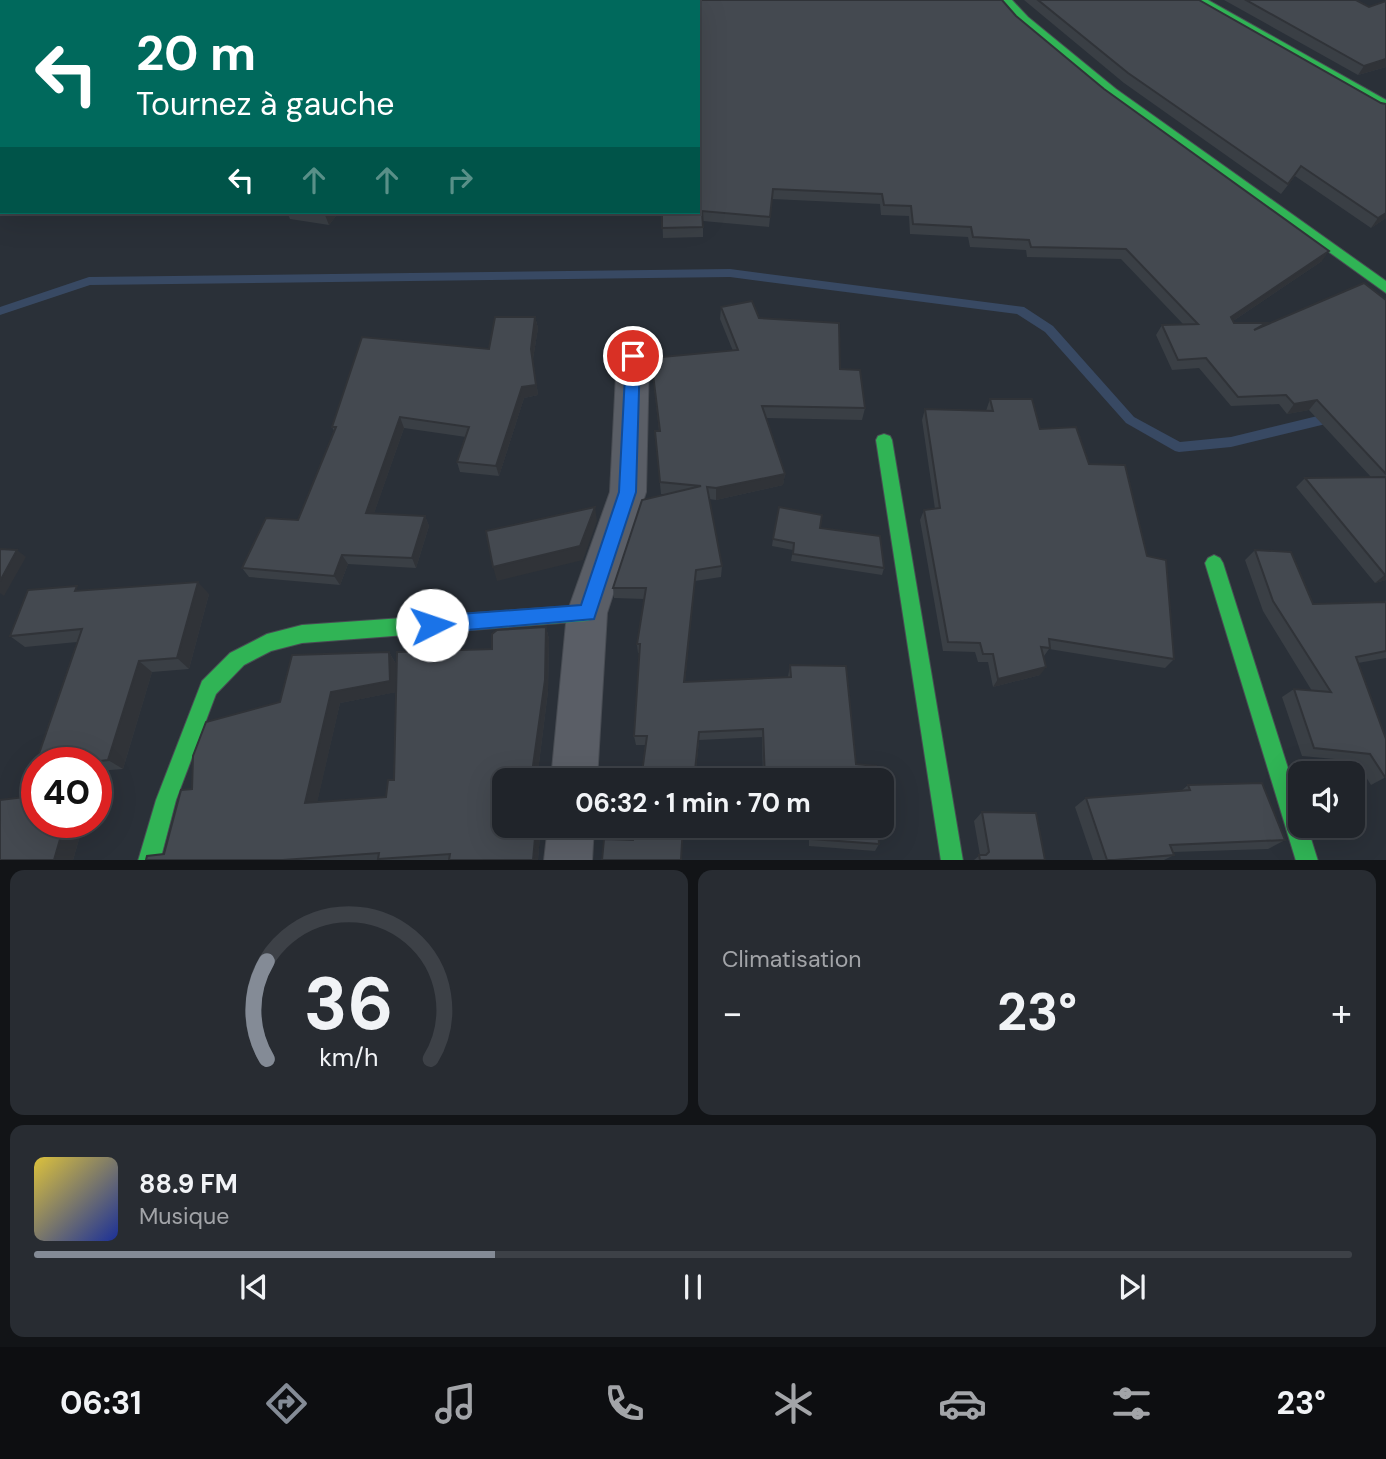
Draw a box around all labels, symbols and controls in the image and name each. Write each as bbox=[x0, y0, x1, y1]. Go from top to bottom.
text: 20 m bbox=[136, 21, 256, 85]
icon: left bbox=[21, 28, 112, 119]
text: Tournez à gauche bbox=[136, 83, 394, 125]
icon: left bbox=[222, 161, 260, 199]
icon: ahead bbox=[295, 161, 333, 199]
icon: ahead bbox=[368, 161, 406, 199]
icon: right bbox=[441, 161, 479, 199]
pin bbox=[603, 326, 663, 386]
icon: arrive bbox=[614, 337, 652, 375]
position arrow bbox=[395, 588, 469, 662]
speed limit sign: 40 bbox=[21, 747, 112, 838]
map controls bbox=[1288, 761, 1365, 838]
button: sound bbox=[1288, 761, 1365, 838]
text: 06:32 · 1 min · 70 m bbox=[575, 786, 811, 820]
text: Climatisation bbox=[722, 944, 861, 974]
text: 36 bbox=[304, 957, 394, 1052]
text: 23° bbox=[997, 978, 1077, 1046]
text: − bbox=[722, 988, 743, 1038]
text: + bbox=[1331, 988, 1352, 1038]
text: km/h bbox=[319, 1040, 379, 1073]
text: 88.9 FM bbox=[139, 1167, 238, 1201]
text: Musique bbox=[139, 1201, 229, 1231]
icon: previous bbox=[235, 1268, 273, 1306]
icon: pause bbox=[674, 1268, 712, 1306]
icon: next bbox=[1113, 1268, 1151, 1306]
icon: directions bbox=[262, 1379, 311, 1428]
icon: music bbox=[431, 1379, 480, 1428]
icon: phone bbox=[600, 1379, 649, 1428]
icon: climate bbox=[769, 1379, 818, 1428]
icon: car bbox=[938, 1379, 987, 1428]
icon: filters bbox=[1107, 1379, 1156, 1428]
text: 06:31 bbox=[60, 1382, 142, 1424]
text: 23° bbox=[1276, 1382, 1326, 1424]

